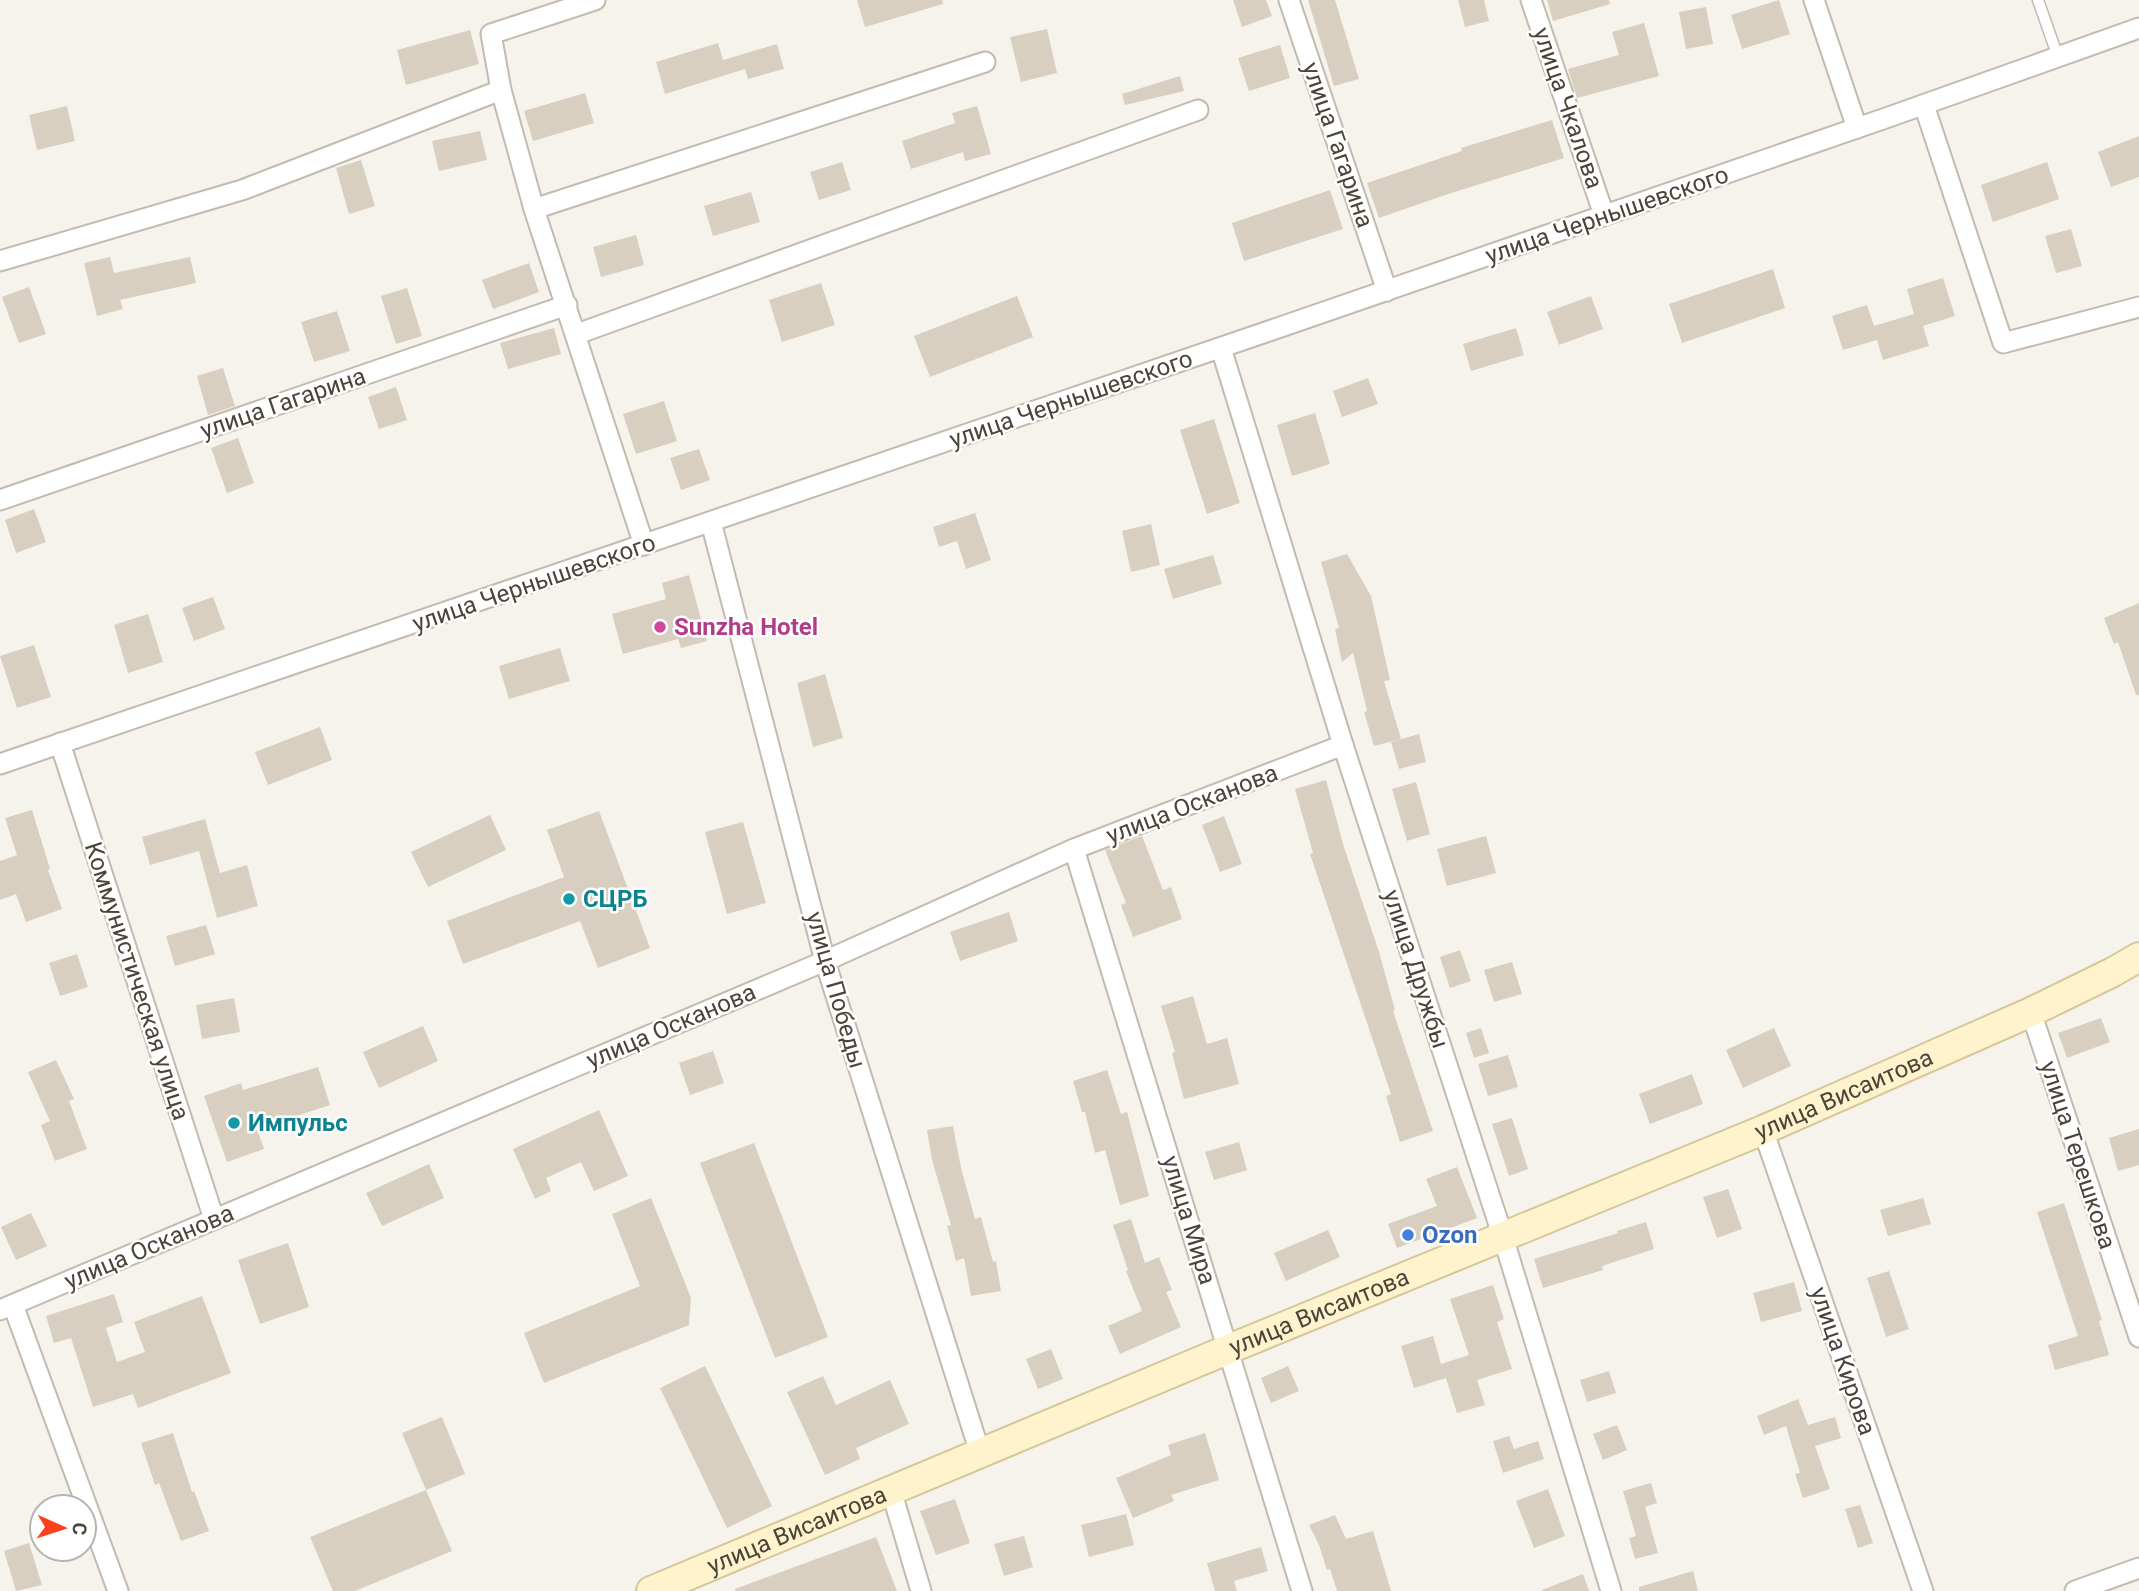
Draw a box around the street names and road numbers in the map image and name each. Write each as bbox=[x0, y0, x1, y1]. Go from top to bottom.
street label: улица Чкалова bbox=[1527, 24, 1609, 192]
street label: улица Гагарина bbox=[1297, 59, 1379, 231]
street label: улица Чернышевского bbox=[1482, 160, 1732, 270]
street label: улица Чернышевского bbox=[946, 344, 1196, 454]
street label: улица Гагарина bbox=[197, 362, 369, 444]
street label: улица Чернышевского bbox=[409, 528, 659, 638]
street label: улица Осканова bbox=[1102, 758, 1282, 850]
street label: Коммунистическая улица bbox=[79, 838, 195, 1124]
street label: улица Дружбы bbox=[1377, 886, 1455, 1052]
street label: улица Победы bbox=[800, 908, 872, 1072]
street label: улица Осканова bbox=[582, 978, 760, 1074]
street label: улица Висаитова bbox=[1751, 1043, 1937, 1146]
street label: улица Терешкова bbox=[2034, 1057, 2122, 1253]
street label: улица Мира bbox=[1156, 1152, 1222, 1288]
street label: улица Осканова bbox=[60, 1199, 238, 1295]
street label: улица Висаитова bbox=[1225, 1263, 1413, 1361]
street label: улица Кирова bbox=[1805, 1283, 1881, 1439]
street label: улица Висаитова bbox=[703, 1480, 891, 1580]

